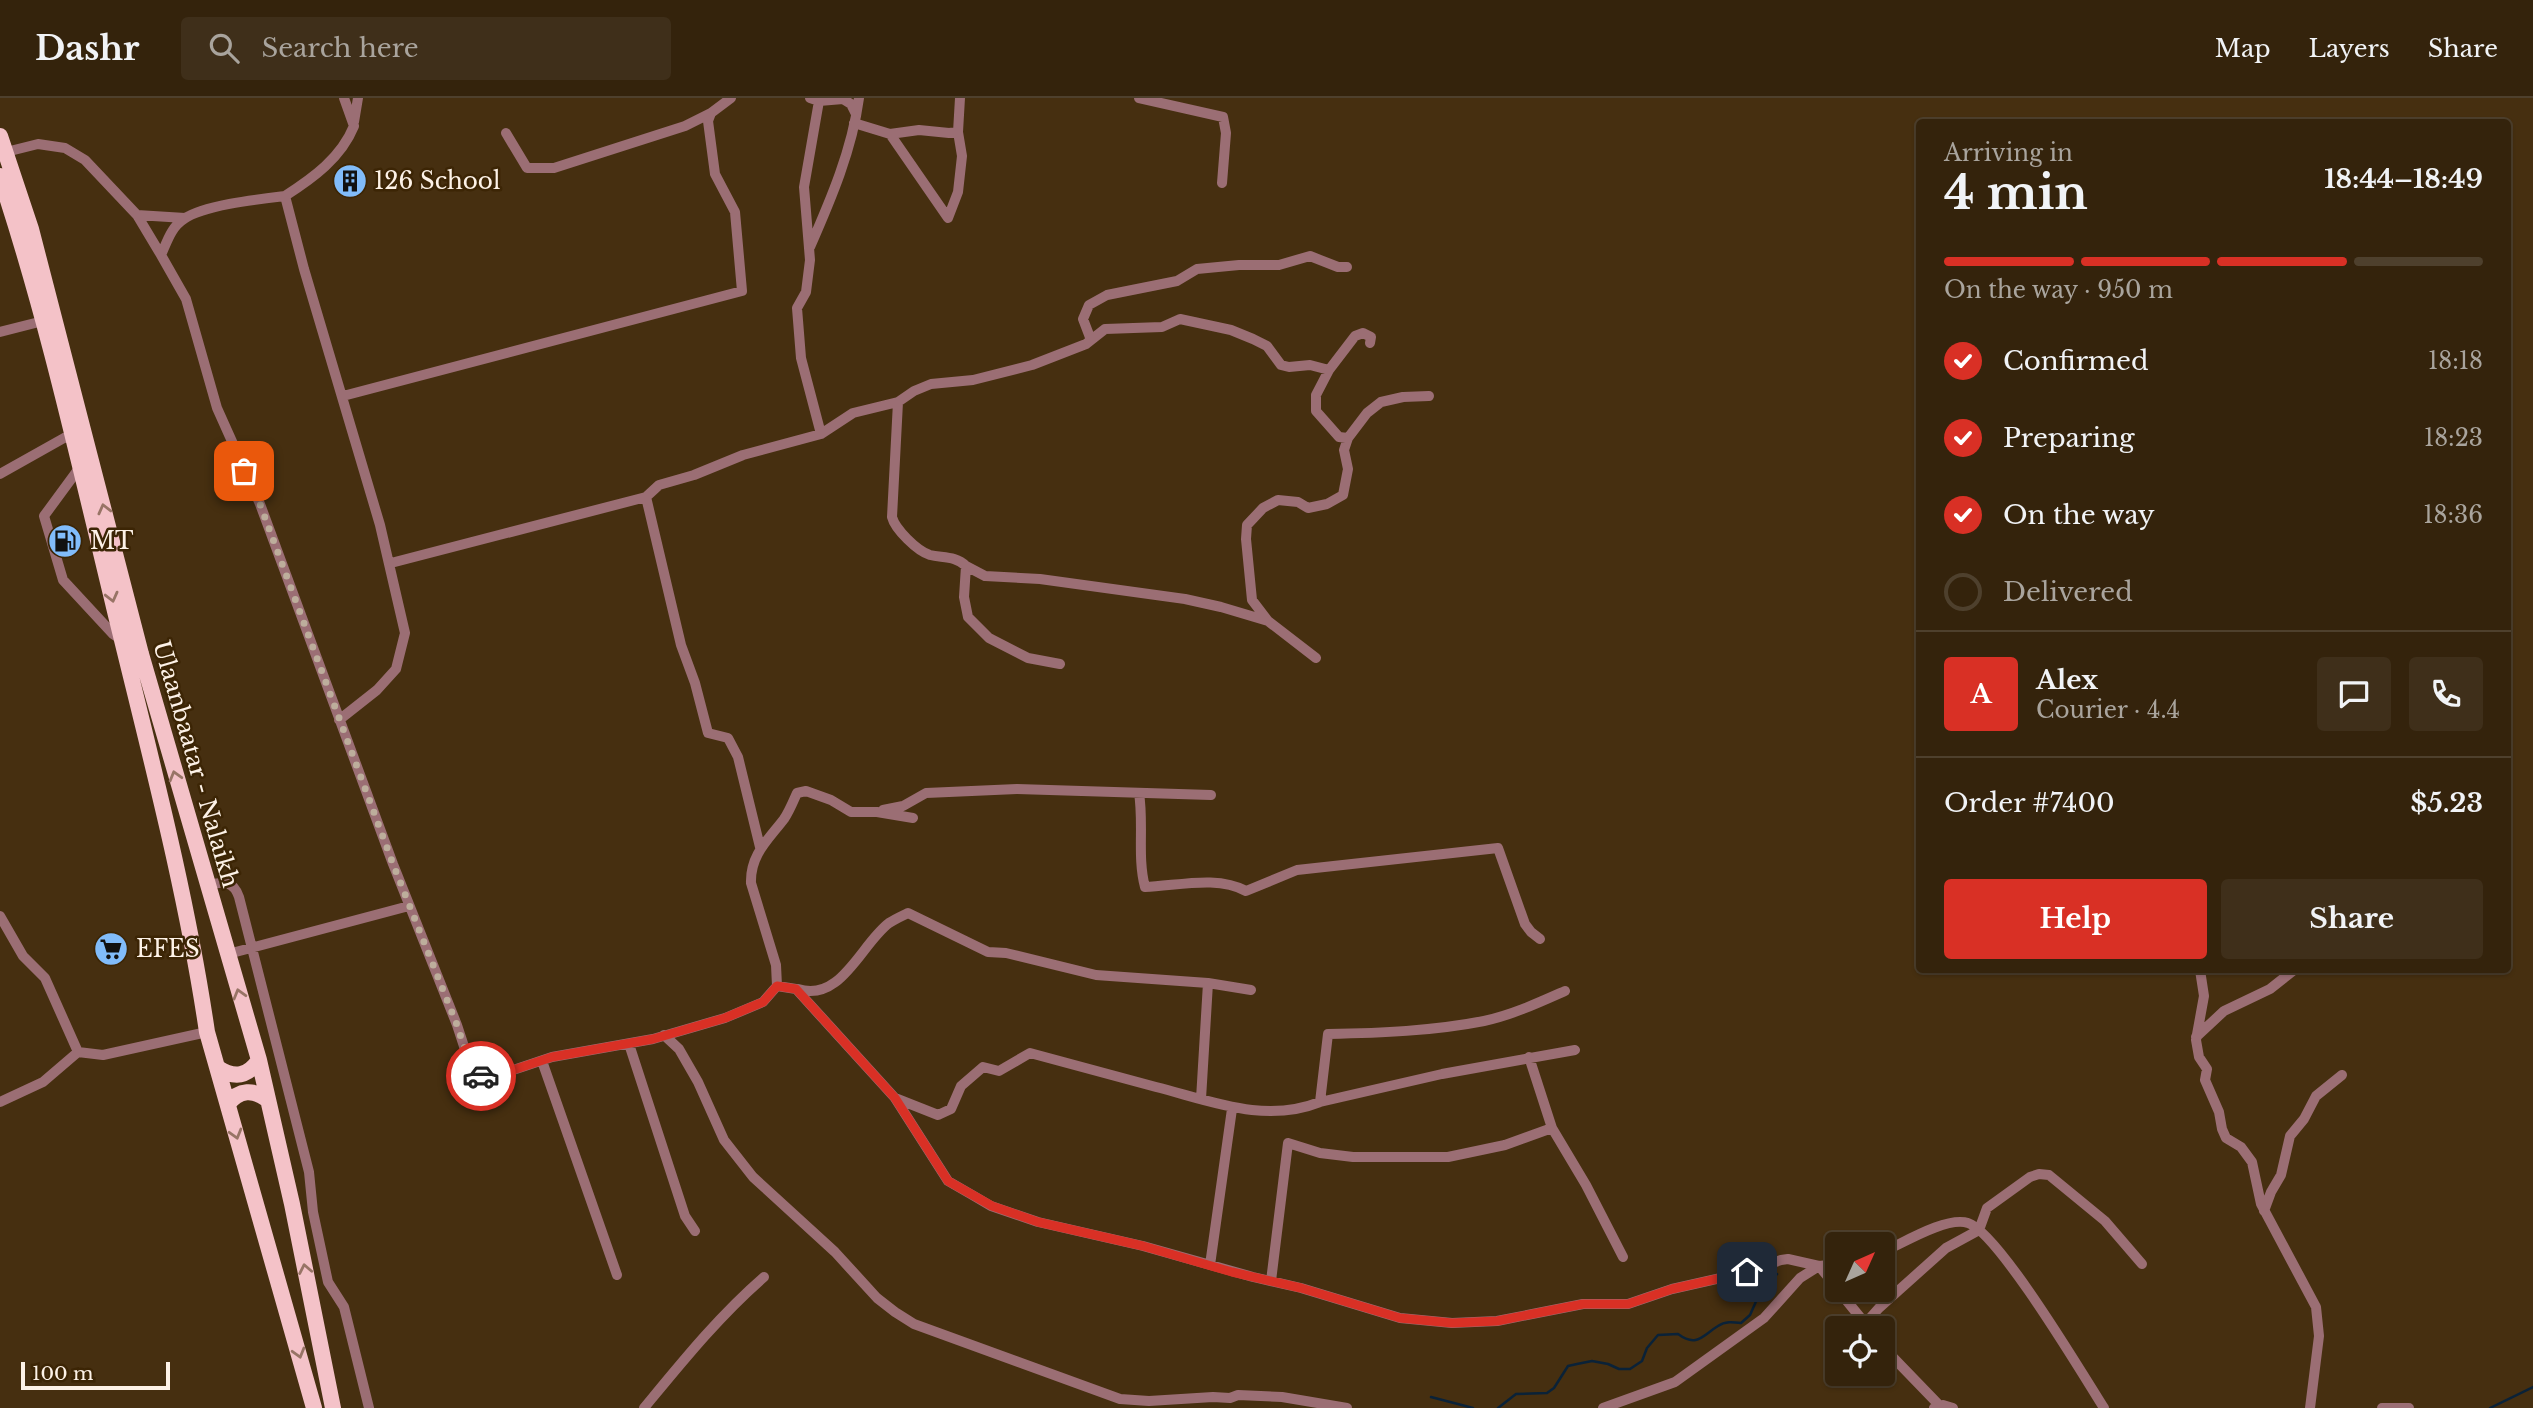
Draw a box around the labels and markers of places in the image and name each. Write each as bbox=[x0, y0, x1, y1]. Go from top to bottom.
building icon: 126 School bbox=[331, 162, 369, 200]
place label: 126 School bbox=[374, 167, 500, 195]
pin bbox=[214, 441, 274, 501]
fuel station icon: MT bbox=[46, 522, 84, 560]
place label: MT bbox=[90, 527, 134, 555]
supermarket icon: EFES bbox=[92, 930, 130, 968]
place label: EFES bbox=[136, 935, 200, 963]
pin bbox=[1717, 1242, 1777, 1302]

